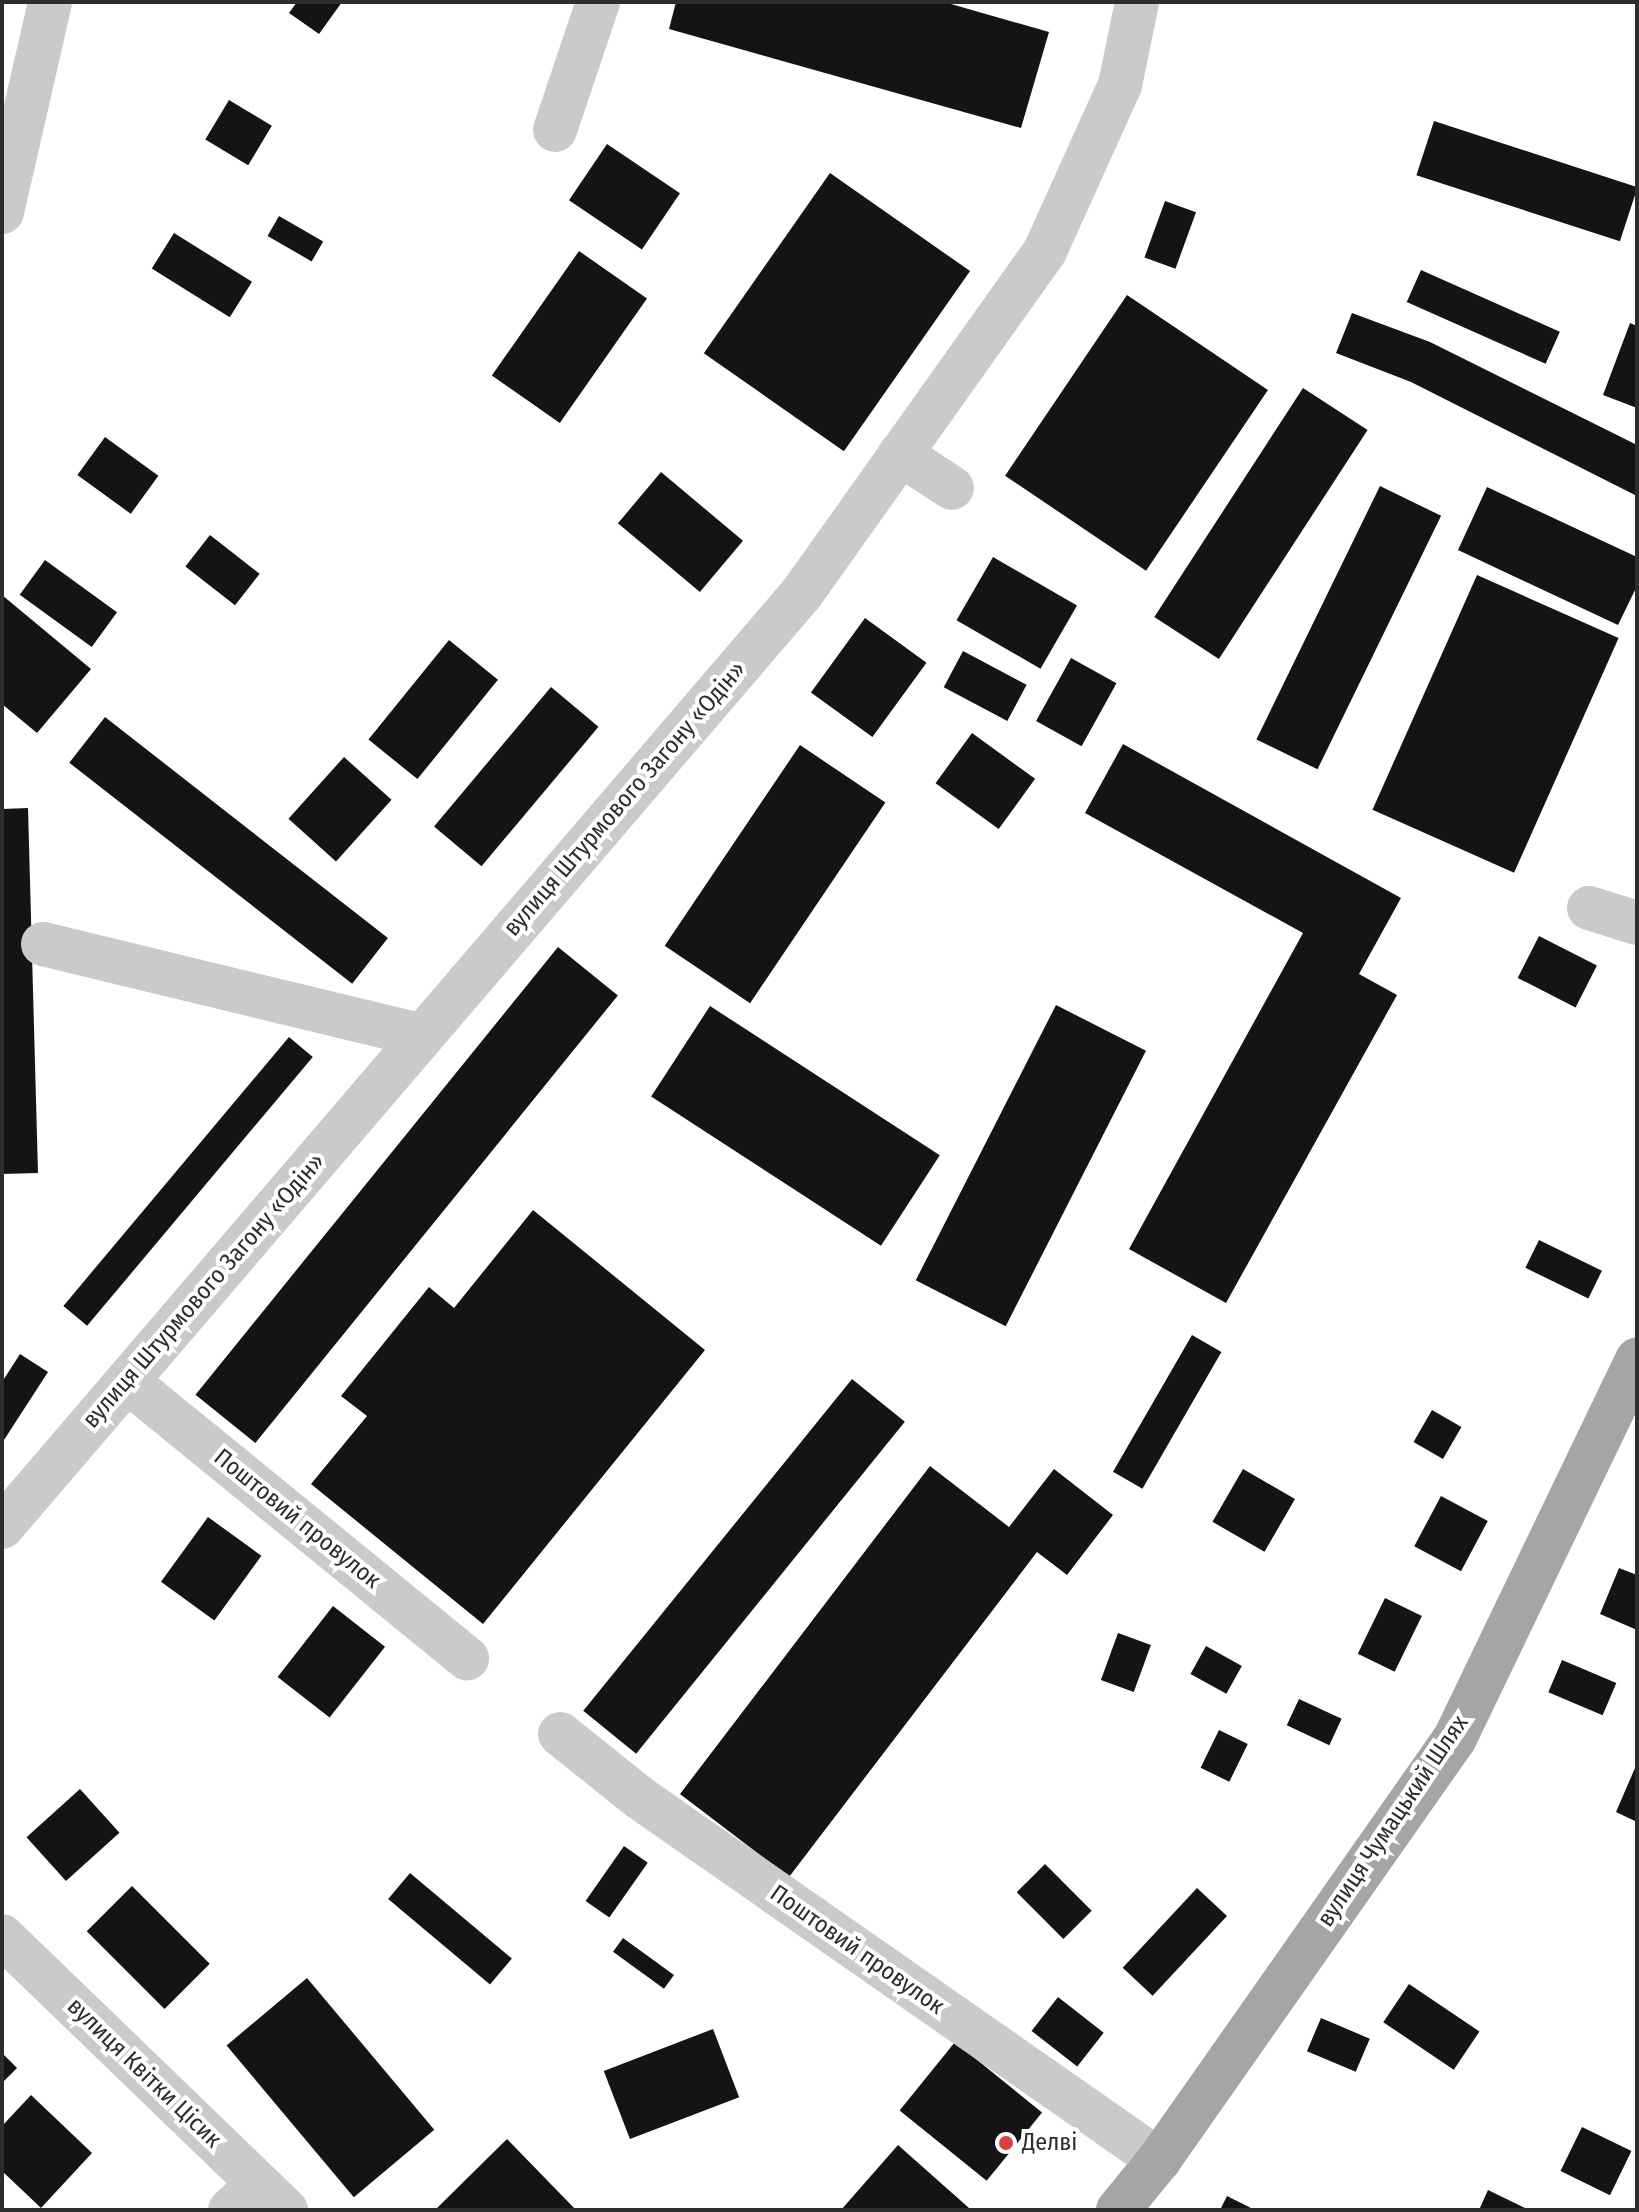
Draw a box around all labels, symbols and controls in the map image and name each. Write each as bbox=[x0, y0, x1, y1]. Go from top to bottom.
street label: вулиця Штурмового Загону «Одін» bbox=[498, 656, 752, 942]
street label: вулиця Штурмового Загону «Одін» bbox=[77, 1148, 331, 1434]
street label: Поштовий провулок bbox=[208, 1443, 386, 1595]
street label: вулиця Чумацький Шлях bbox=[1312, 1710, 1474, 1932]
street label: Поштовий провулок bbox=[764, 1879, 950, 2021]
street label: вулиця Квітки Цісик bbox=[61, 1992, 227, 2154]
place label: Делві bbox=[1022, 2129, 1077, 2157]
marker: Делві bbox=[997, 2134, 1015, 2152]

